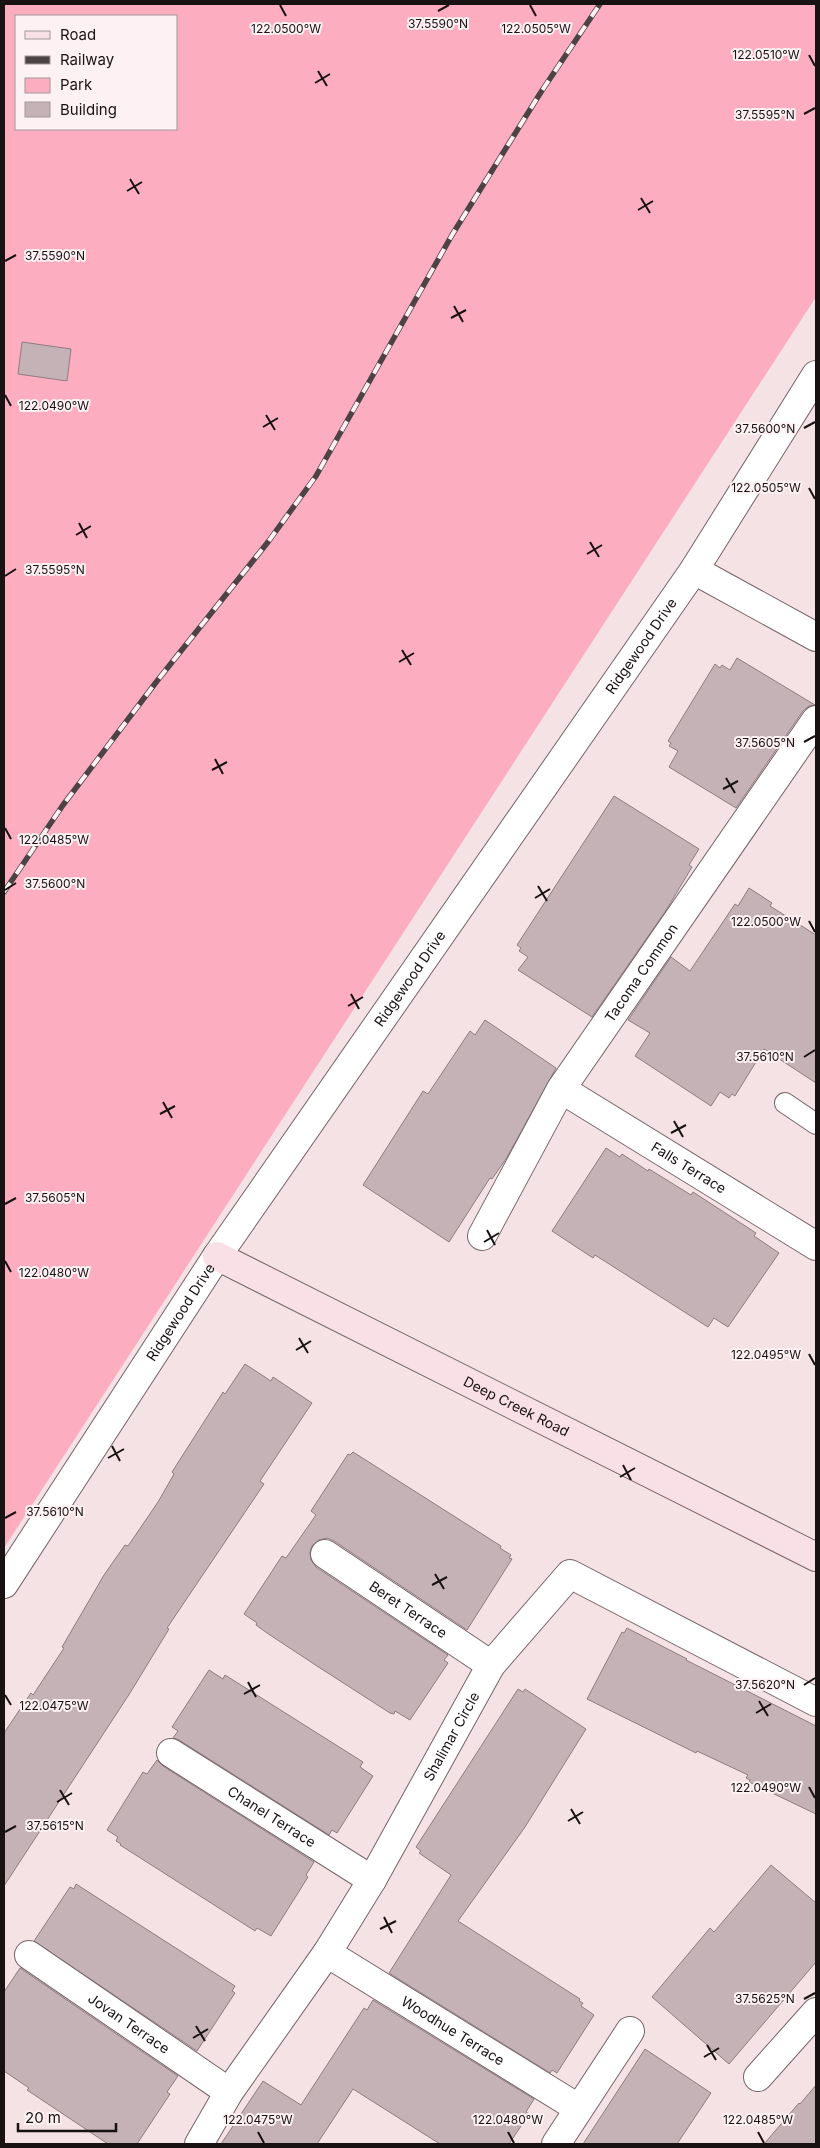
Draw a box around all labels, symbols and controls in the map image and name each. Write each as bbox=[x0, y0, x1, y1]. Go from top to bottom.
legend bbox=[15, 15, 178, 130]
text: 37.5590°N bbox=[408, 16, 468, 31]
text: 122.0500°W bbox=[251, 21, 321, 36]
text: 122.0505°W bbox=[501, 21, 571, 36]
text: Road bbox=[60, 25, 96, 44]
text: 122.0510°W bbox=[732, 47, 800, 62]
text: Railway bbox=[60, 50, 115, 69]
text: Park bbox=[60, 75, 93, 94]
text: Building bbox=[60, 100, 117, 119]
text: 37.5595°N bbox=[735, 107, 795, 122]
text: 37.5590°N bbox=[25, 248, 85, 263]
text: 122.0490°W bbox=[19, 398, 89, 413]
text: 37.5600°N bbox=[735, 421, 795, 436]
text: 122.0505°W bbox=[731, 480, 801, 495]
text: 37.5595°N bbox=[25, 562, 85, 577]
street label: Ridgewood Drive bbox=[602, 595, 680, 697]
text: 37.5605°N bbox=[735, 735, 795, 750]
text: 122.0485°W bbox=[19, 832, 89, 847]
text: 37.5600°N bbox=[25, 876, 85, 891]
text: 122.0500°W bbox=[731, 914, 801, 929]
street label: Tacoma Common bbox=[601, 920, 681, 1025]
street label: Ridgewood Drive bbox=[370, 927, 449, 1029]
text: 37.5610°N bbox=[736, 1049, 794, 1064]
street label: Falls Terrace bbox=[648, 1138, 730, 1197]
text: 37.5605°N bbox=[25, 1190, 85, 1205]
street label: Ridgewood Drive bbox=[142, 1260, 218, 1364]
text: 122.0480°W bbox=[19, 1265, 89, 1280]
text: 122.0495°W bbox=[731, 1347, 801, 1362]
street label: Deep Creek Road bbox=[461, 1372, 572, 1440]
text: 37.5610°N bbox=[26, 1504, 84, 1519]
street label: Beret Terrace bbox=[366, 1577, 451, 1641]
text: 37.5620°N bbox=[735, 1677, 795, 1692]
street label: Shalimar Circle bbox=[420, 1688, 483, 1784]
text: 122.0475°W bbox=[19, 1698, 89, 1713]
text: 122.0490°W bbox=[731, 1780, 801, 1795]
street label: Chanel Terrace bbox=[225, 1782, 319, 1850]
text: 37.5615°N bbox=[26, 1818, 84, 1833]
street label: Jovan Terrace bbox=[85, 1989, 173, 2057]
text: 37.5625°N bbox=[735, 1991, 795, 2006]
street label: Woodhue Terrace bbox=[398, 1992, 508, 2069]
scale bar bbox=[18, 2100, 115, 2132]
text: 20 m bbox=[25, 2108, 61, 2127]
text: 122.0475°W bbox=[223, 2112, 293, 2127]
text: 122.0480°W bbox=[473, 2112, 543, 2127]
text: 122.0485°W bbox=[723, 2112, 793, 2127]

